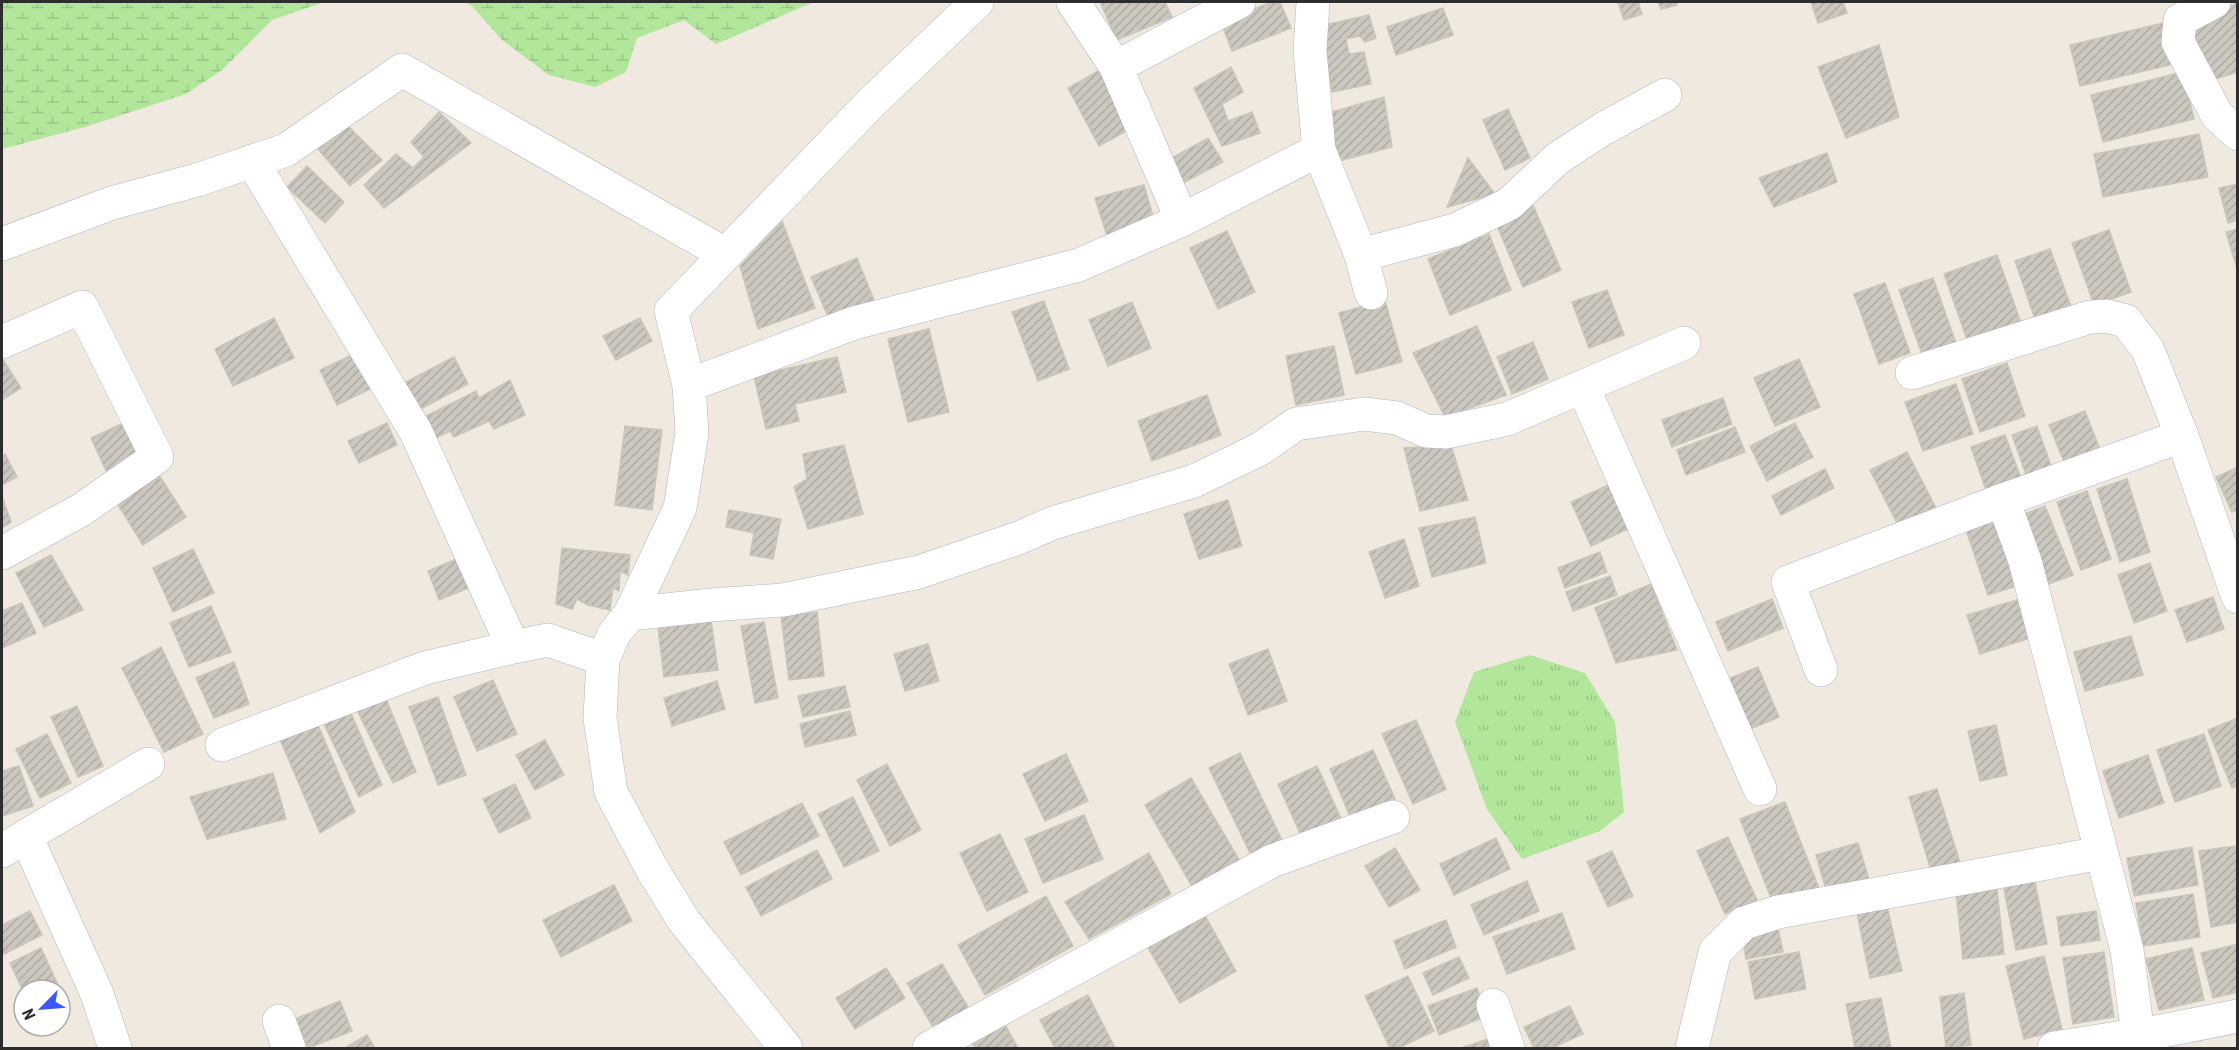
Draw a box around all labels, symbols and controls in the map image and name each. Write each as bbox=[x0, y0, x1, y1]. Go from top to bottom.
north arrow bbox=[12, 978, 72, 1038]
text: N bbox=[18, 1006, 40, 1023]

